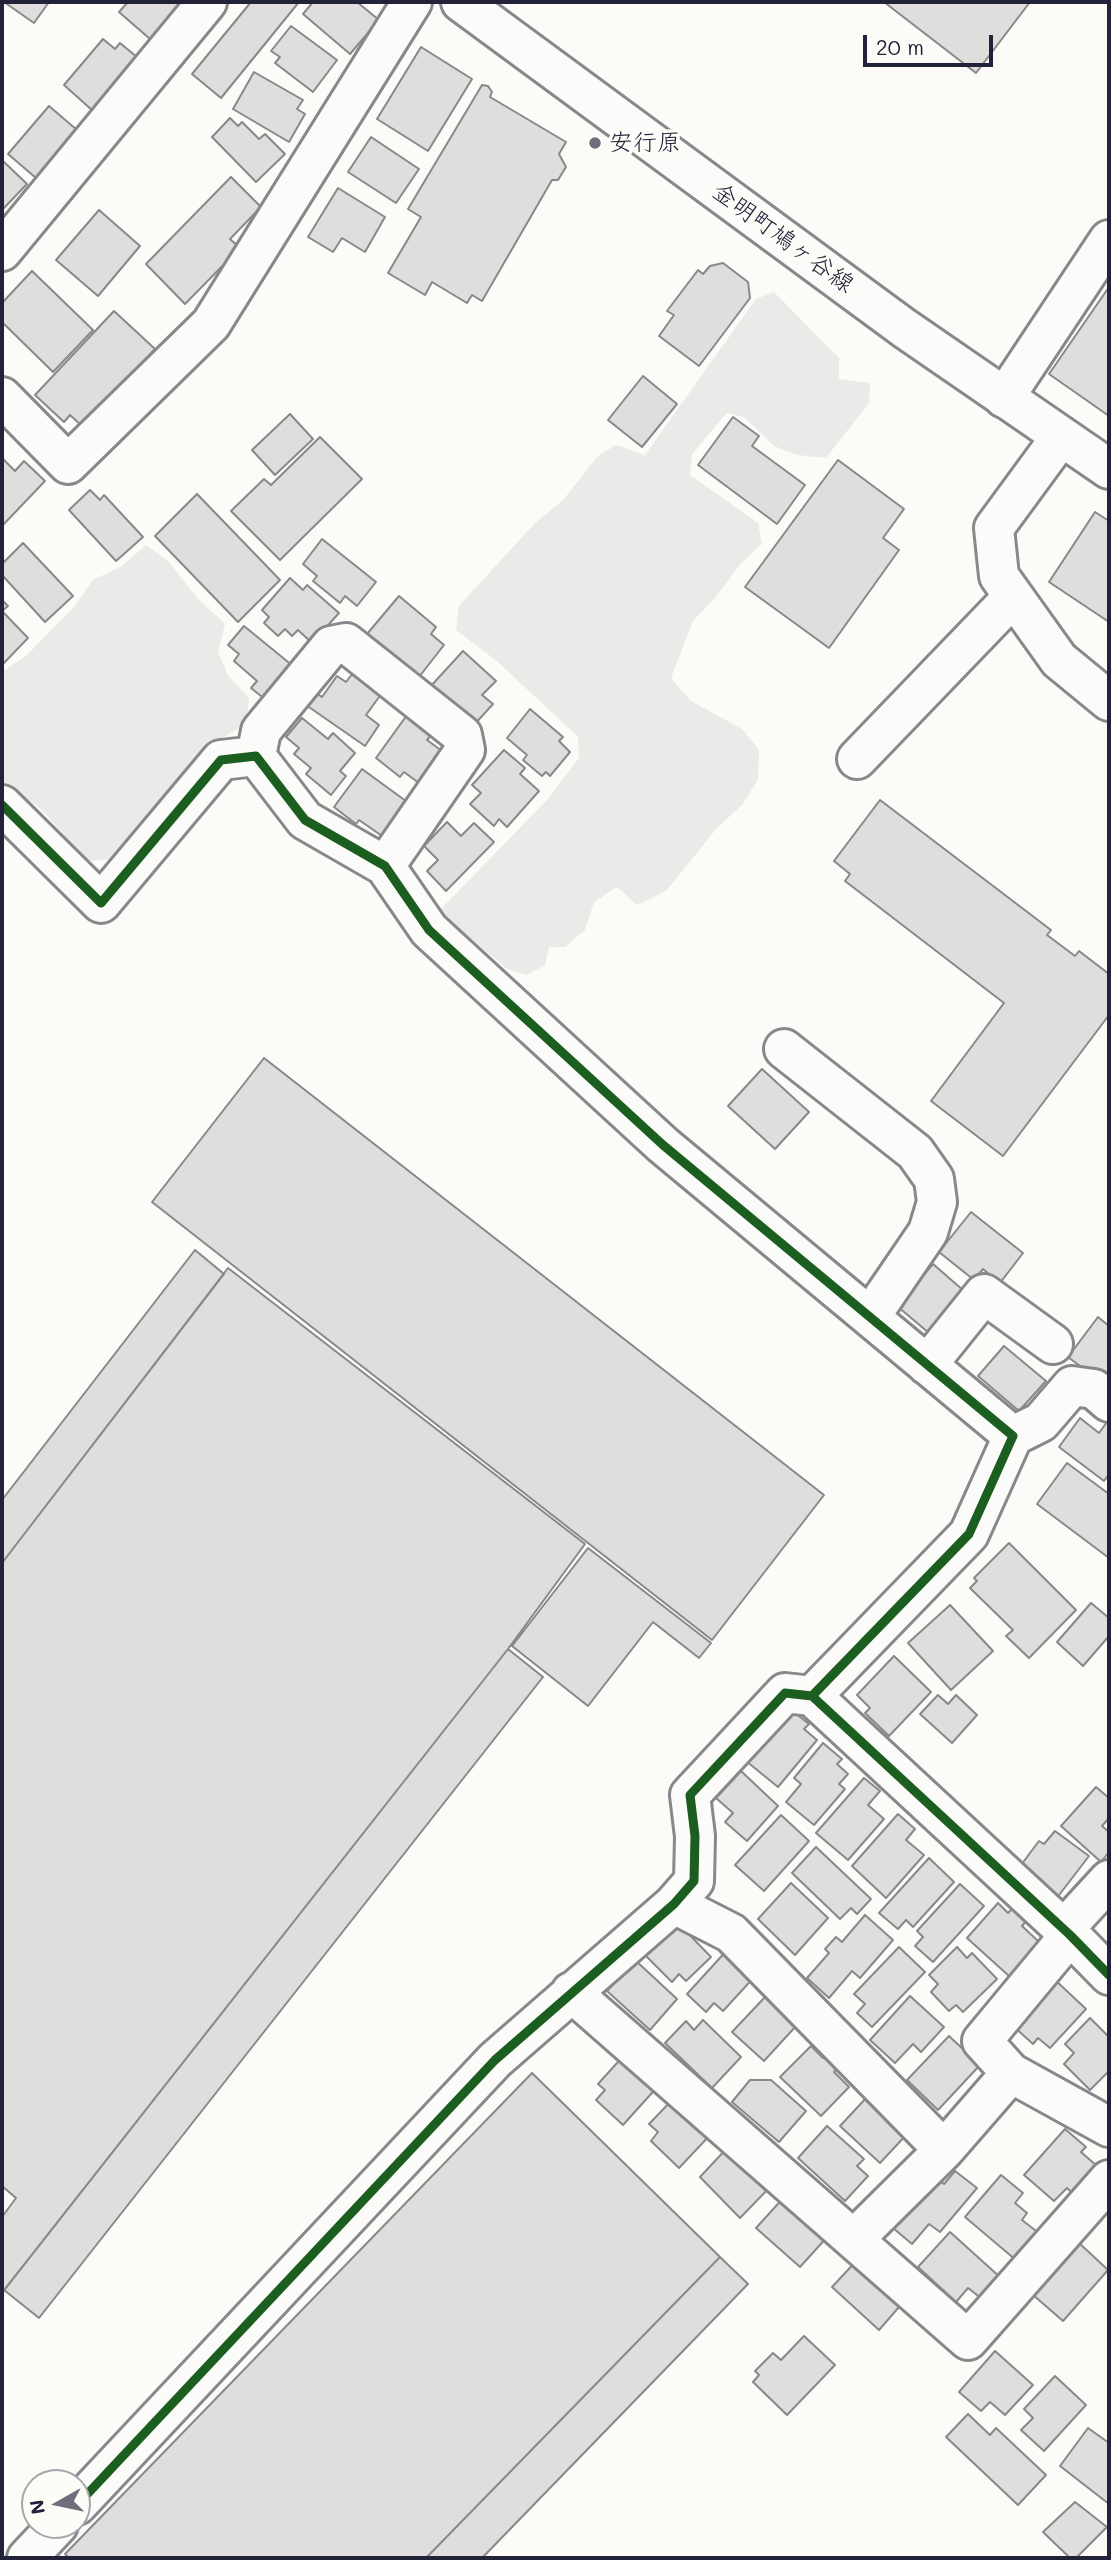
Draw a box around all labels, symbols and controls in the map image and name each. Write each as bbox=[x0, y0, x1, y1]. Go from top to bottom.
scale bar bbox=[866, 21, 996, 65]
text: 20 m bbox=[876, 33, 924, 60]
place label: 安行原 bbox=[609, 129, 681, 157]
marker: 安行原 bbox=[587, 135, 603, 151]
street label: 金明町鳩ヶ谷線 bbox=[707, 177, 859, 299]
north arrow bbox=[21, 2469, 91, 2539]
text: N bbox=[23, 2498, 50, 2516]

